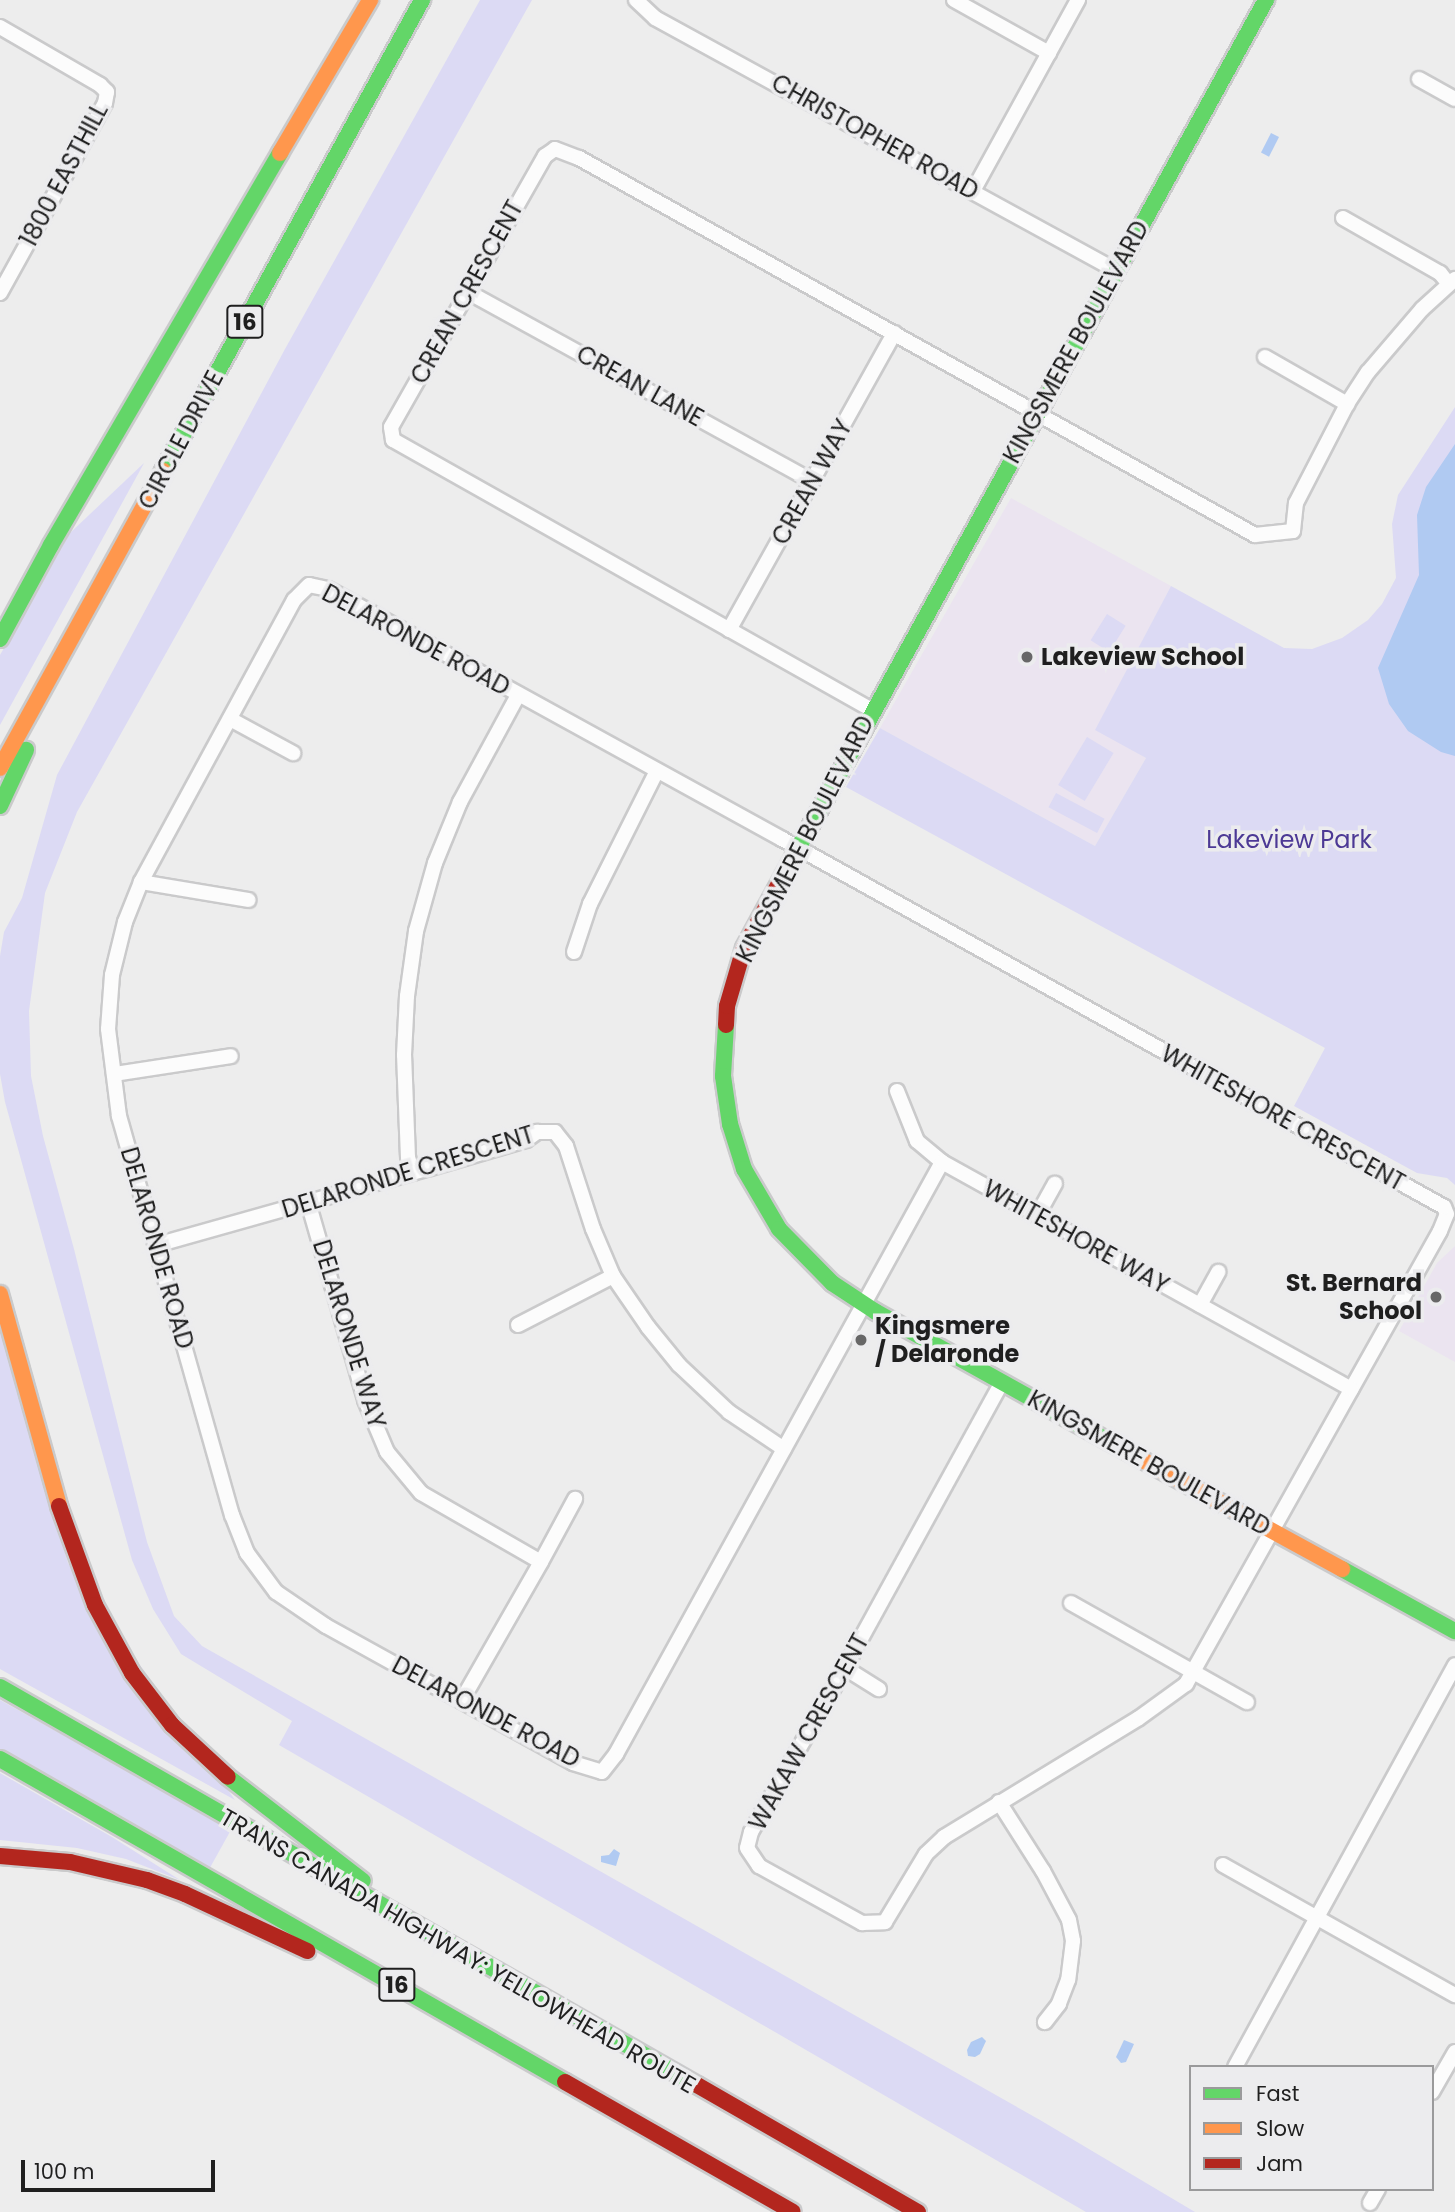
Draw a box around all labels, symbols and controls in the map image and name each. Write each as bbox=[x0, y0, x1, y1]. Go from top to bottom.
street label: CHRISTOPHER ROAD bbox=[767, 68, 983, 206]
street label: 1800 EASTHILL bbox=[14, 98, 114, 252]
street label: CREAN CRESCENT bbox=[405, 195, 529, 389]
street label: KINGSMERE BOULEVARD bbox=[997, 216, 1155, 468]
road number: 16 bbox=[226, 302, 264, 342]
street label: CREAN LANE bbox=[572, 339, 708, 433]
street label: CIRCLE DRIVE bbox=[132, 366, 230, 514]
street label: CREAN WAY bbox=[766, 414, 858, 550]
street label: DELARONDE ROAD bbox=[317, 578, 515, 702]
place label: Lakeview School bbox=[1041, 643, 1244, 671]
marker: Lakeview School bbox=[1019, 649, 1035, 665]
street label: KINGSMERE BOULEVARD bbox=[730, 711, 880, 967]
park label: Lakeview Park bbox=[1206, 826, 1372, 854]
street label: WHITESHORE CRESCENT bbox=[1156, 1039, 1410, 1197]
street label: DELARONDE CRESCENT bbox=[278, 1120, 538, 1224]
street label: DELARONDE ROAD bbox=[114, 1144, 200, 1352]
street label: WHITESHORE WAY bbox=[978, 1174, 1174, 1300]
street label: DELARONDE WAY bbox=[307, 1236, 391, 1432]
place label: St. Bernard School bbox=[1286, 1269, 1422, 1325]
marker: St. Bernard School bbox=[1428, 1289, 1444, 1305]
place label: Kingsmere / Delaronde bbox=[875, 1312, 1019, 1368]
marker: Kingsmere / Delaronde bbox=[853, 1332, 869, 1348]
street label: KINGSMERE BOULEVARD bbox=[1023, 1384, 1275, 1542]
street label: WAKAW CRESCENT bbox=[743, 1629, 875, 1835]
street label: DELARONDE ROAD bbox=[387, 1650, 585, 1774]
street label: TRANS CANADA HIGHWAY: YELLOWHEAD ROUTE bbox=[215, 1802, 701, 2100]
road number: 16 bbox=[378, 1966, 416, 2004]
legend bbox=[1189, 2065, 1434, 2191]
text: Fast bbox=[1256, 2079, 1299, 2108]
text: Slow bbox=[1256, 2114, 1304, 2143]
scale bar bbox=[24, 2146, 219, 2190]
text: Jam bbox=[1256, 2149, 1303, 2178]
text: 100 m bbox=[34, 2157, 94, 2186]

